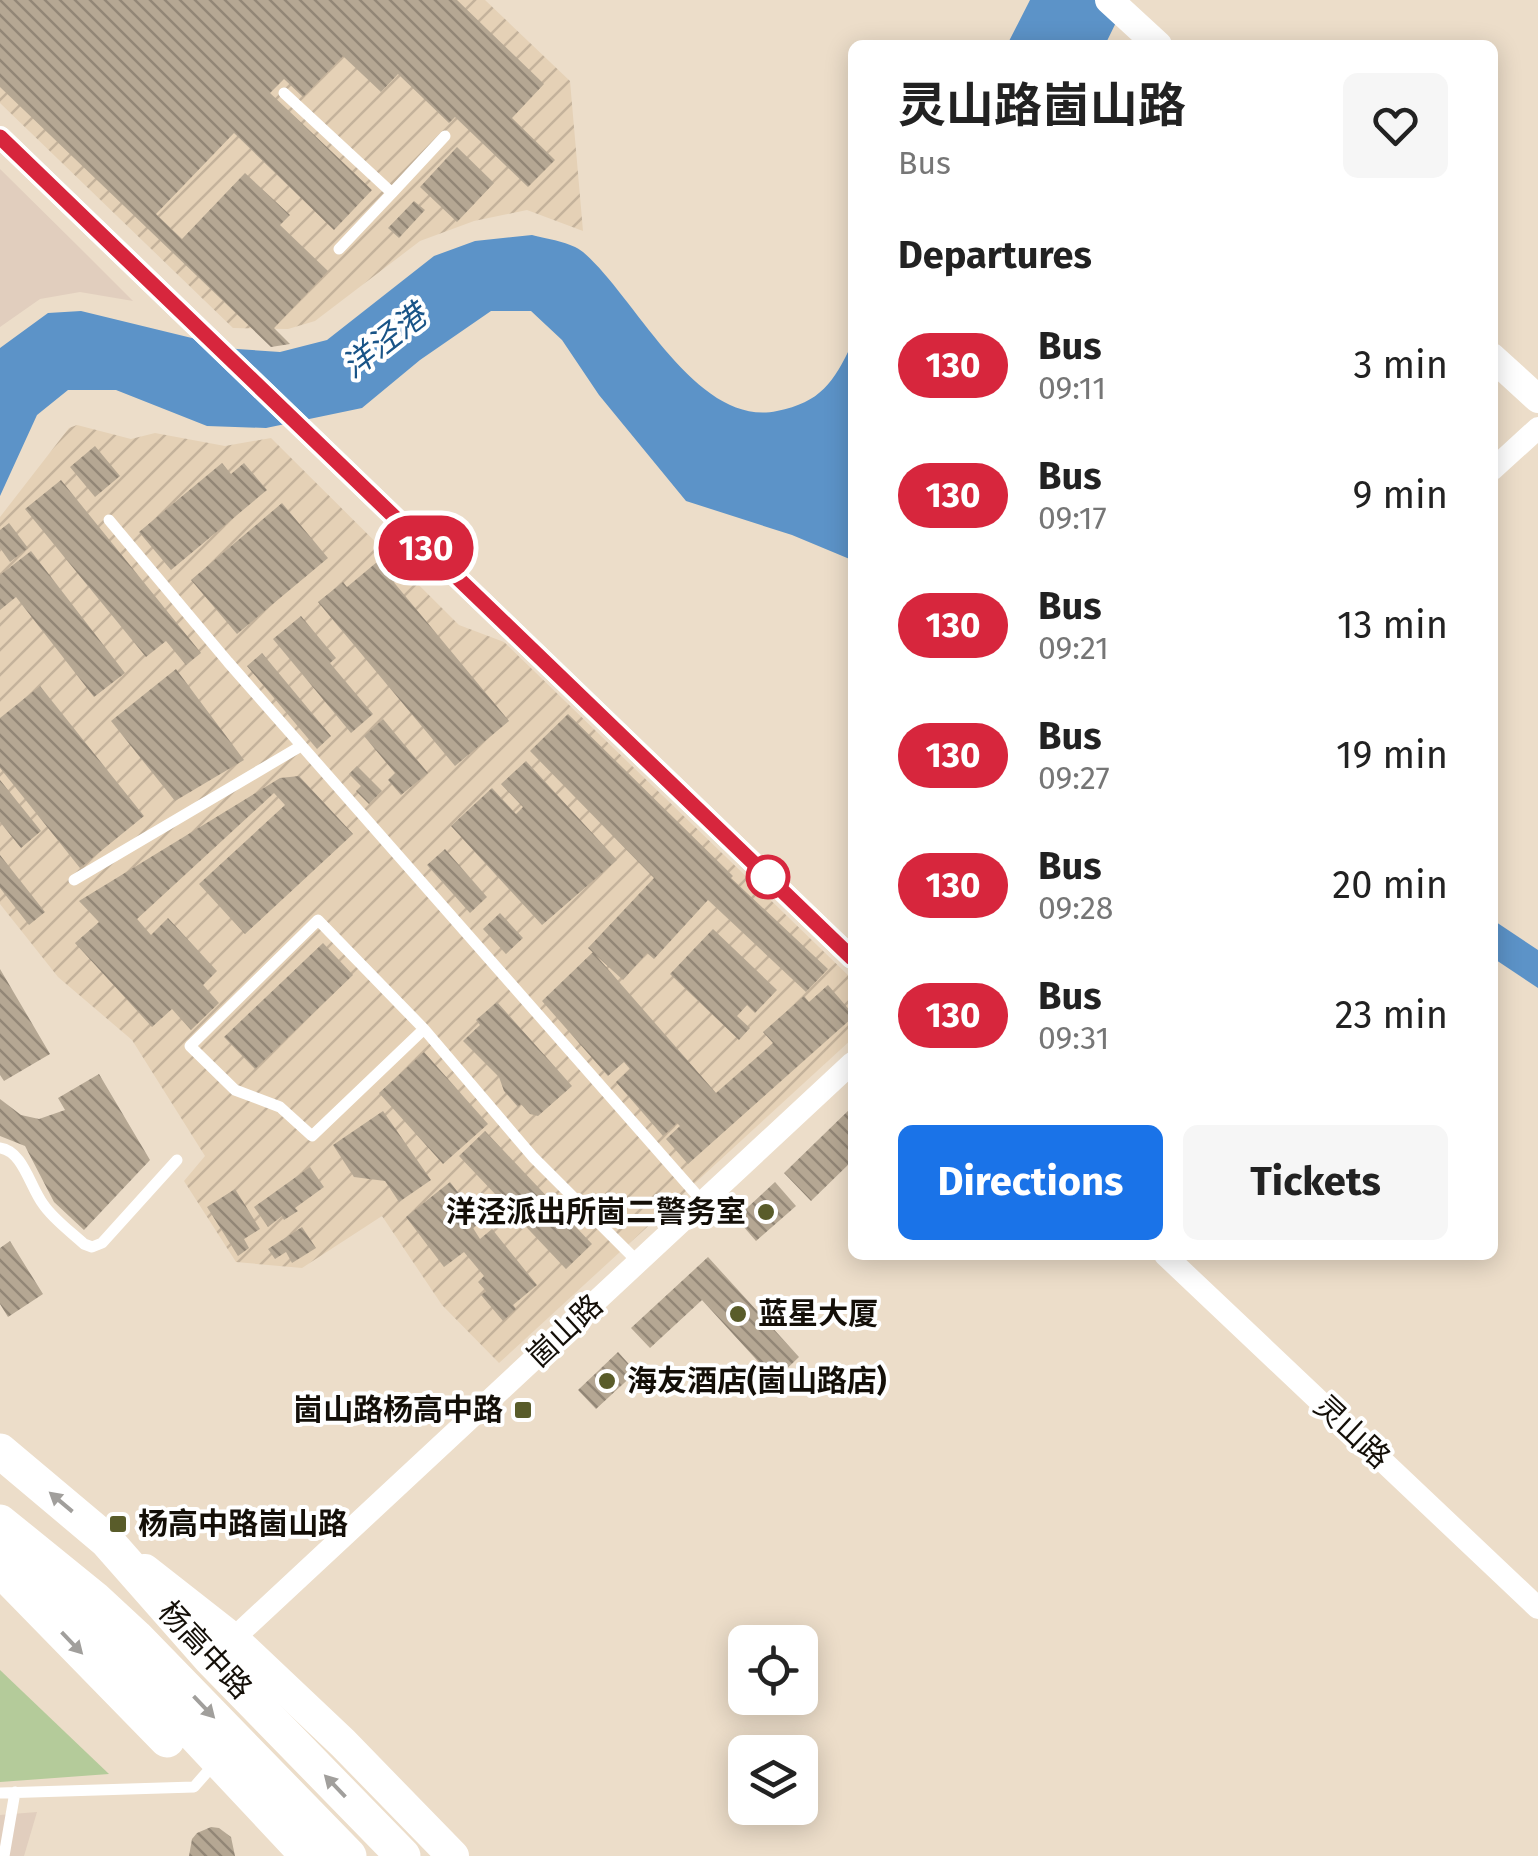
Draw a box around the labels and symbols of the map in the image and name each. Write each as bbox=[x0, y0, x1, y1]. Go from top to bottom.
water label: 洋泾港 bbox=[334, 294, 437, 386]
line badge: 130 bbox=[368, 516, 484, 580]
unlabelled marker bbox=[747, 856, 789, 898]
place label: 洋泾派出所崮二警务室 bbox=[446, 1194, 746, 1230]
marker: 洋泾派出所崮二警务室 bbox=[755, 1201, 777, 1223]
street label: 崮山路 bbox=[520, 1287, 610, 1375]
place label: 蓝星大厦 bbox=[758, 1296, 878, 1332]
marker: 蓝星大厦 bbox=[727, 1303, 749, 1325]
place label: 海友酒店(崮山路店) bbox=[627, 1363, 887, 1399]
marker: 海友酒店(崮山路店) bbox=[596, 1370, 618, 1392]
street label: 灵山路 bbox=[1307, 1388, 1397, 1476]
place label: 崮山路杨高中路 bbox=[293, 1392, 503, 1428]
marker: 崮山路杨高中路 bbox=[512, 1399, 534, 1421]
one-way arrow bbox=[48, 1492, 73, 1514]
place label: 杨高中路崮山路 bbox=[138, 1506, 348, 1542]
marker: 杨高中路崮山路 bbox=[107, 1513, 129, 1535]
street label: 杨高中路 bbox=[151, 1594, 259, 1706]
one-way arrow bbox=[60, 1631, 84, 1655]
one-way arrow bbox=[191, 1694, 215, 1718]
one-way arrow bbox=[324, 1775, 347, 1799]

